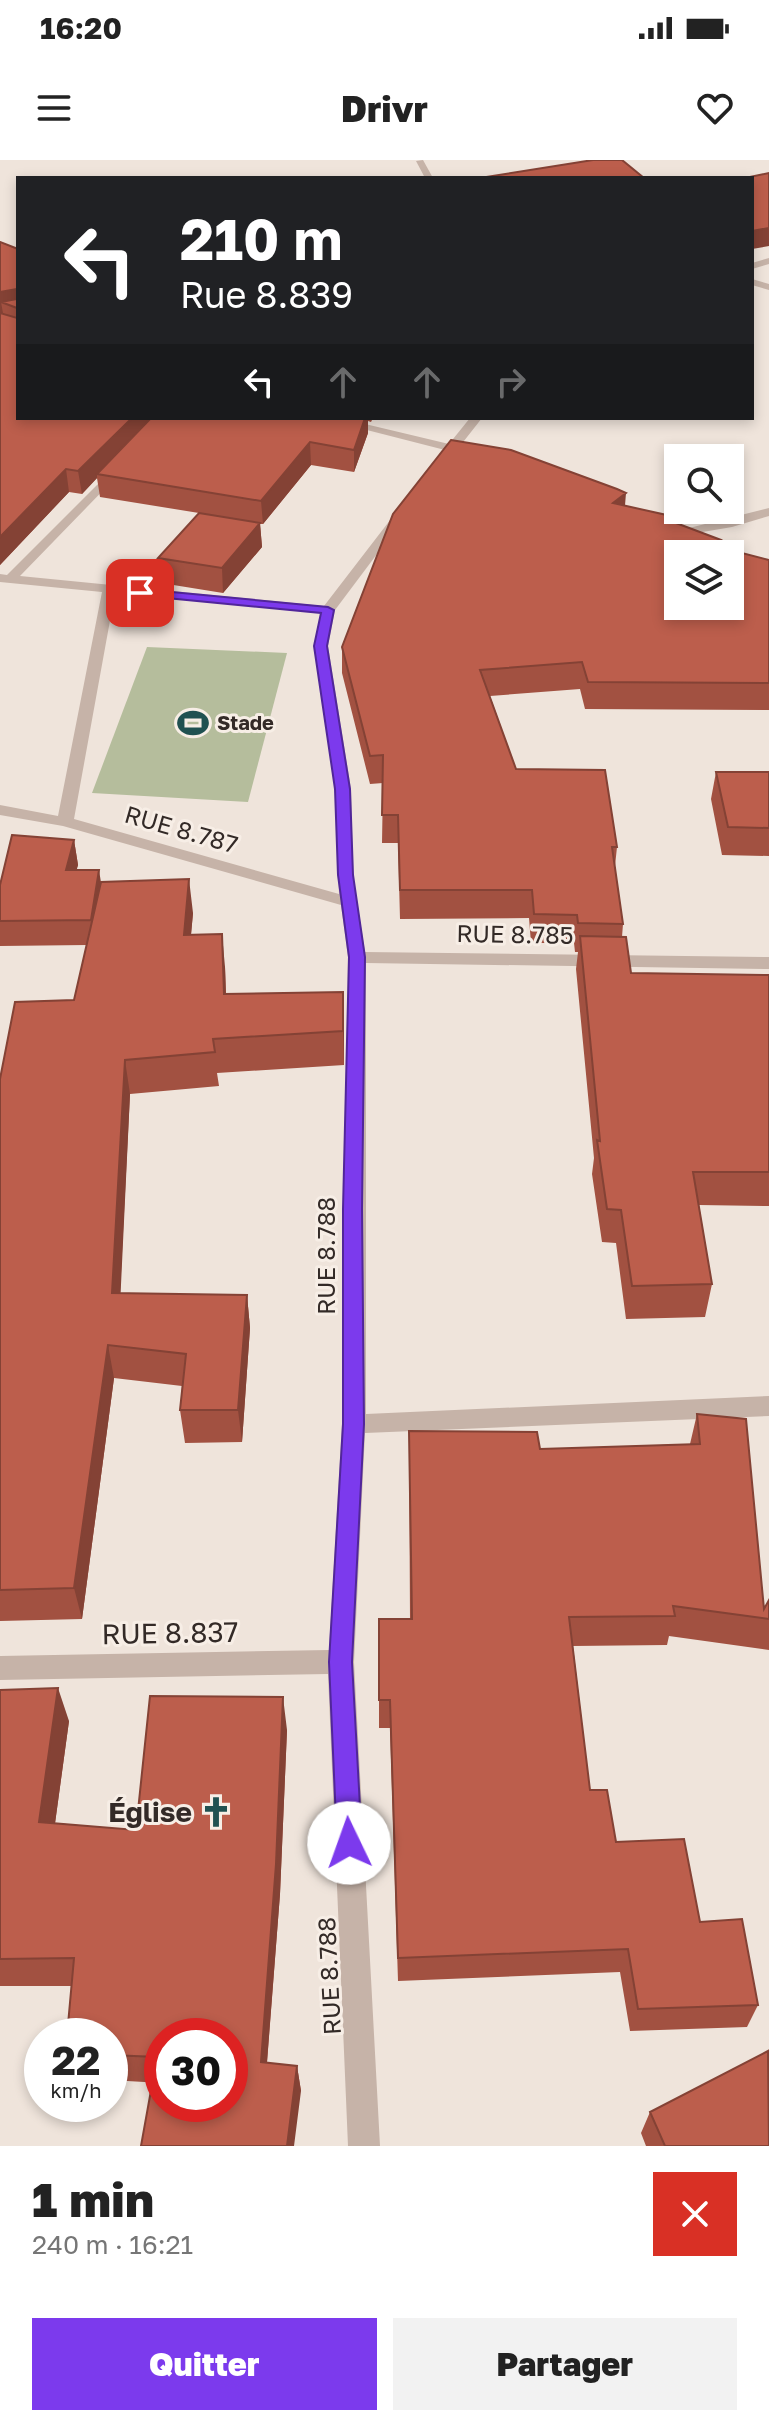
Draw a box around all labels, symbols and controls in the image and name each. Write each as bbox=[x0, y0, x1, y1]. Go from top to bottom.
text: 16:20 bbox=[40, 10, 122, 46]
icon: menu bbox=[32, 86, 76, 130]
icon: heart bbox=[693, 86, 737, 130]
text: Drivr bbox=[341, 87, 428, 130]
text: 210 m bbox=[180, 205, 342, 272]
icon: left bbox=[48, 208, 152, 312]
text: Rue 8.839 bbox=[180, 273, 353, 316]
icon: left bbox=[237, 360, 281, 404]
icon: ahead bbox=[321, 360, 365, 404]
icon: ahead bbox=[405, 360, 449, 404]
icon: right bbox=[489, 360, 533, 404]
map controls bbox=[664, 444, 744, 620]
button: search bbox=[664, 444, 744, 524]
button: layers bbox=[664, 540, 744, 620]
pin bbox=[106, 559, 174, 627]
icon: arrive bbox=[118, 571, 162, 615]
sports icon: Stade bbox=[176, 706, 210, 740]
place label: Stade bbox=[217, 710, 274, 734]
street label: RUE 8.787 bbox=[122, 799, 241, 859]
street label: RUE 8.785 bbox=[456, 918, 574, 949]
street label: RUE 8.788 bbox=[311, 1197, 340, 1315]
street label: RUE 8.837 bbox=[101, 1615, 239, 1650]
place label: Église bbox=[108, 1795, 192, 1828]
church icon: Église bbox=[199, 1795, 233, 1829]
position arrow bbox=[307, 1801, 391, 1885]
street label: RUE 8.788 bbox=[311, 1916, 346, 2036]
speed limit sign: 30 bbox=[144, 2018, 248, 2122]
text: 22 bbox=[52, 2036, 100, 2084]
text: km/h bbox=[51, 2078, 101, 2102]
text: 1 min bbox=[32, 2170, 154, 2228]
button: close bbox=[653, 2172, 737, 2256]
text: 240 m · 16:21 bbox=[32, 2229, 193, 2260]
button: Quitter bbox=[32, 2318, 377, 2410]
button: Partager bbox=[393, 2318, 737, 2410]

